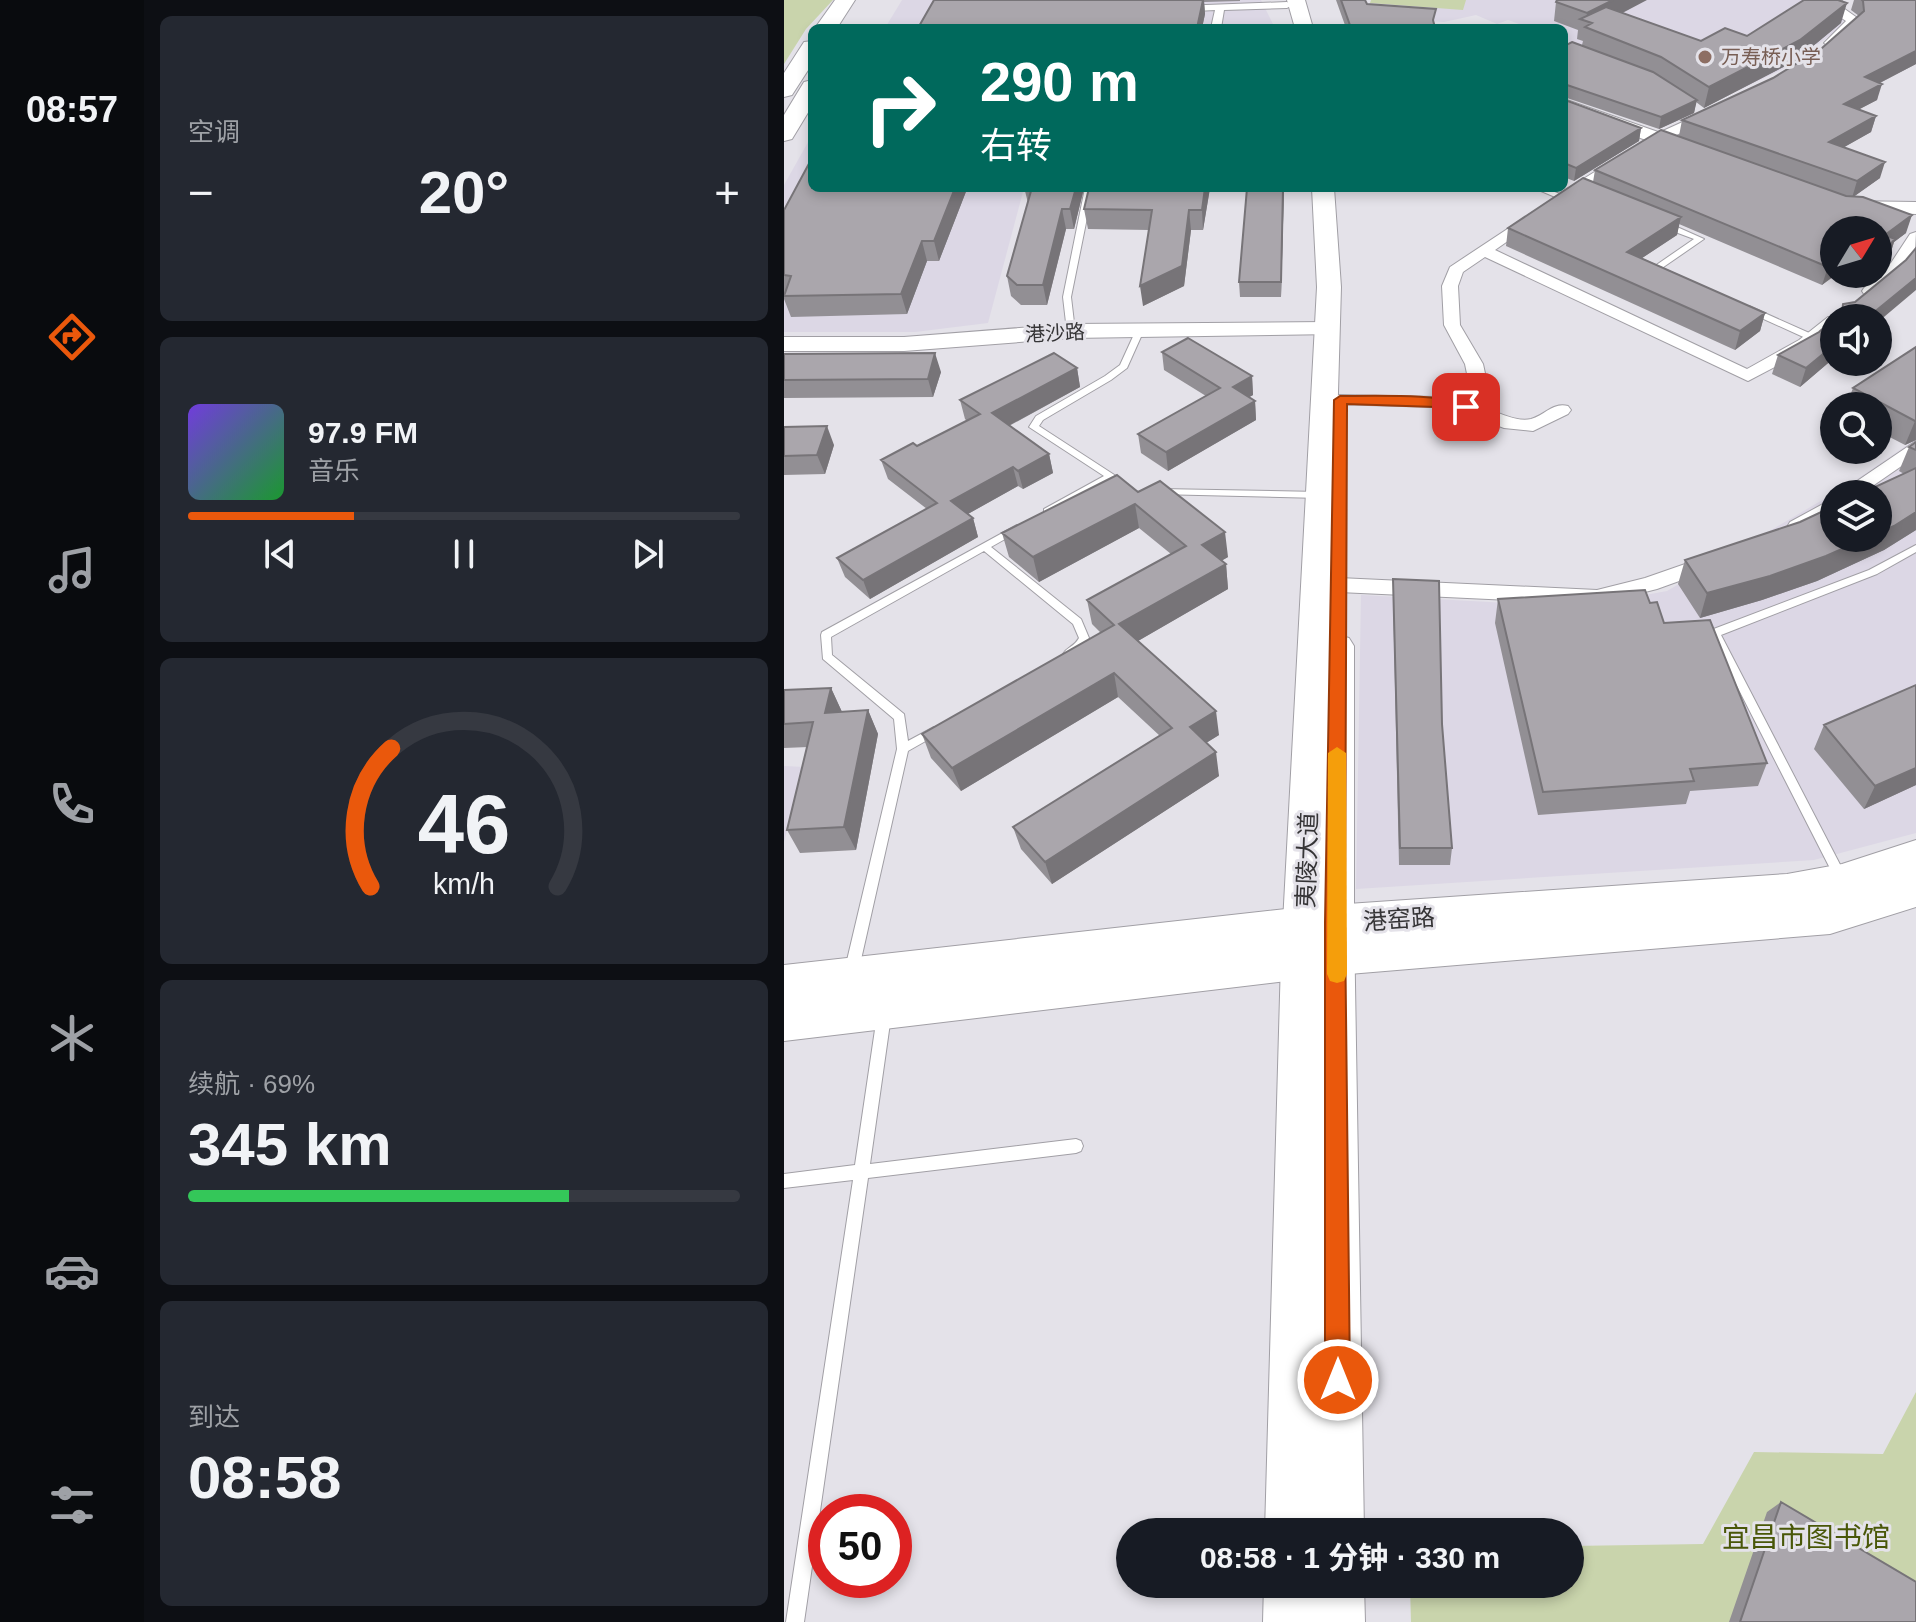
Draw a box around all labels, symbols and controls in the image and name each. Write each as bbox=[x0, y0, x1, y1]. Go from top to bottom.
place label: 万寿桥小学 bbox=[1721, 46, 1821, 68]
marker: 万寿桥小学 bbox=[1696, 48, 1714, 66]
text: 290 m bbox=[980, 50, 1139, 113]
icon: right bbox=[848, 56, 952, 160]
text: 08:57 bbox=[26, 89, 118, 130]
text: 空调 bbox=[188, 117, 240, 147]
text: 右转 bbox=[980, 125, 1052, 166]
text: 20° bbox=[419, 159, 509, 226]
text: − bbox=[188, 168, 214, 217]
text: + bbox=[714, 168, 740, 217]
north arrow bbox=[1820, 216, 1892, 288]
map controls bbox=[1820, 216, 1892, 552]
button: sound bbox=[1820, 304, 1892, 376]
icon: directions bbox=[44, 309, 100, 365]
street label: 港沙路 bbox=[1024, 320, 1086, 346]
pin bbox=[1432, 373, 1500, 441]
icon: arrive bbox=[1444, 385, 1488, 429]
button: search bbox=[1820, 392, 1892, 464]
text: 97.9 FM bbox=[308, 416, 418, 449]
text: 音乐 bbox=[308, 456, 360, 486]
button: layers bbox=[1820, 480, 1892, 552]
icon: previous bbox=[258, 532, 302, 576]
icon: pause bbox=[442, 532, 486, 576]
icon: next bbox=[626, 532, 670, 576]
icon: music bbox=[44, 542, 100, 598]
icon: phone bbox=[44, 776, 100, 832]
text: 46 bbox=[418, 778, 510, 871]
street label: 夷陵大道 bbox=[1292, 812, 1322, 908]
text: km/h bbox=[433, 868, 495, 900]
street label: 港窑路 bbox=[1362, 903, 1436, 935]
icon: climate bbox=[44, 1010, 100, 1066]
text: 续航 · 69% bbox=[188, 1069, 315, 1099]
text: 345 km bbox=[188, 1111, 392, 1178]
icon: car bbox=[44, 1243, 100, 1299]
position arrow bbox=[1296, 1338, 1380, 1422]
text: 到达 bbox=[188, 1402, 240, 1432]
text: 08:58 bbox=[188, 1444, 341, 1511]
icon: filters bbox=[44, 1477, 100, 1533]
speed limit sign: 50 bbox=[808, 1494, 912, 1598]
park label: 宜昌市图书馆 bbox=[1722, 1522, 1890, 1553]
text: 08:58 · 1 分钟 · 330 m bbox=[1200, 1541, 1500, 1574]

